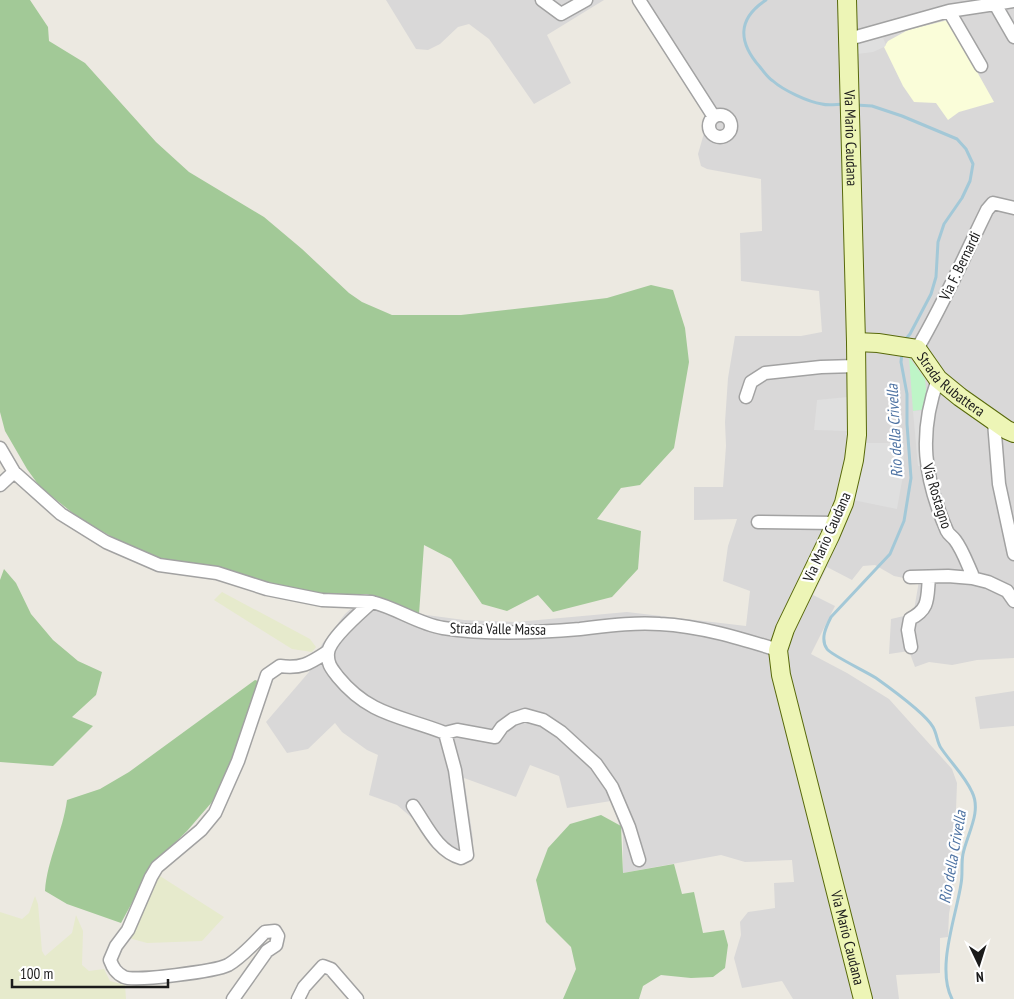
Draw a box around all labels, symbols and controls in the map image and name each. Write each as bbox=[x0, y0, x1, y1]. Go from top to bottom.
street label: Via Mario Caudana bbox=[840, 89, 862, 186]
street label: Via F. Bernardi bbox=[934, 228, 984, 304]
street label: Strada Rubattera bbox=[913, 348, 989, 420]
water label: Rio della Crivella bbox=[881, 382, 906, 478]
street label: Via Rostagno bbox=[918, 460, 956, 531]
street label: Via Mario Caudana bbox=[798, 489, 855, 586]
street label: Strada Valle Massa bbox=[450, 618, 546, 639]
water label: Rio della Crivella bbox=[934, 807, 970, 905]
street label: Via Mario Caudana bbox=[827, 888, 869, 987]
north arrow bbox=[954, 939, 1004, 989]
scale bar bbox=[12, 956, 169, 988]
text: 100 m bbox=[20, 964, 53, 983]
text: N bbox=[976, 968, 984, 986]

